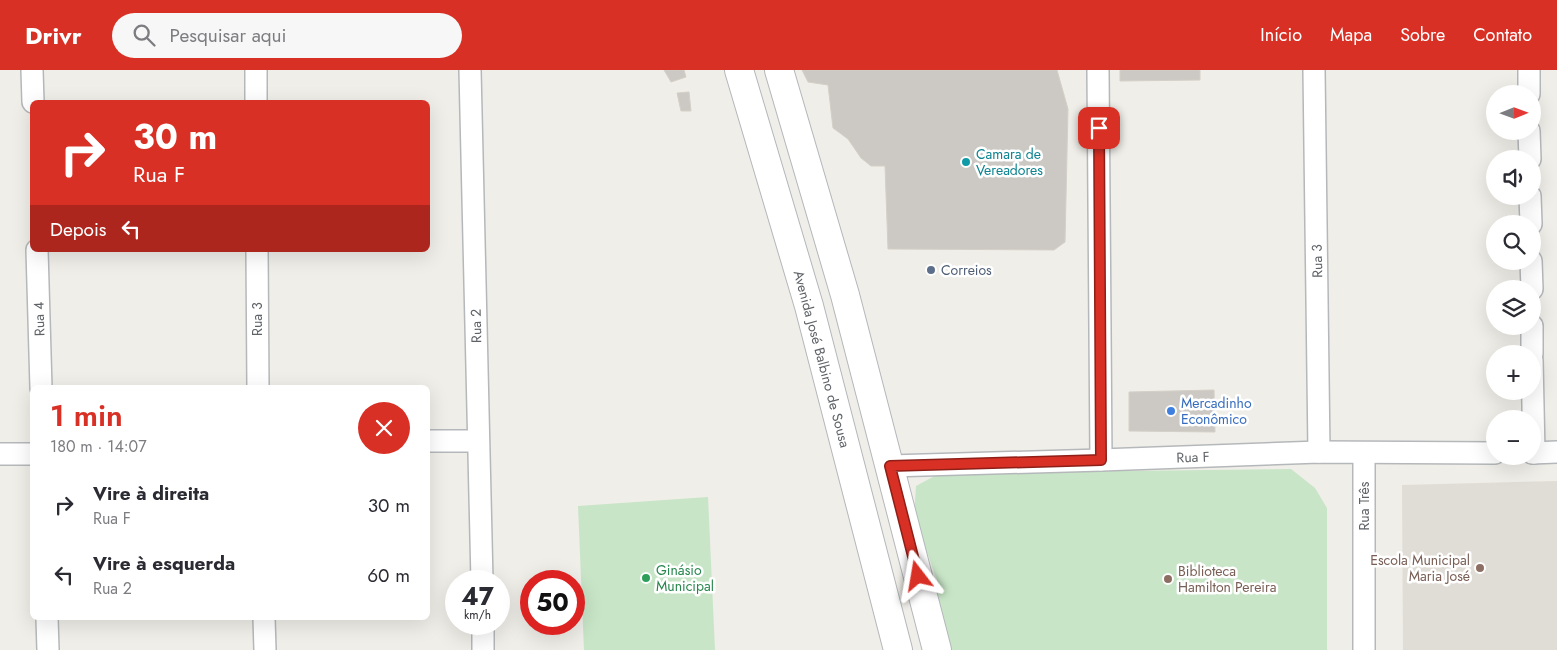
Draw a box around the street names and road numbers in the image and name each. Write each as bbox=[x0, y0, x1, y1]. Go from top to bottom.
street label: Rua 3 bbox=[1307, 244, 1327, 278]
street label: Avenida José Balbino de Sousa bbox=[789, 268, 855, 450]
street label: Rua 4 bbox=[28, 302, 50, 336]
street label: Rua 3 bbox=[247, 302, 267, 336]
street label: Rua 2 bbox=[466, 309, 486, 343]
street label: Rua F bbox=[1176, 446, 1210, 468]
street label: Rua Três bbox=[1354, 481, 1374, 530]

